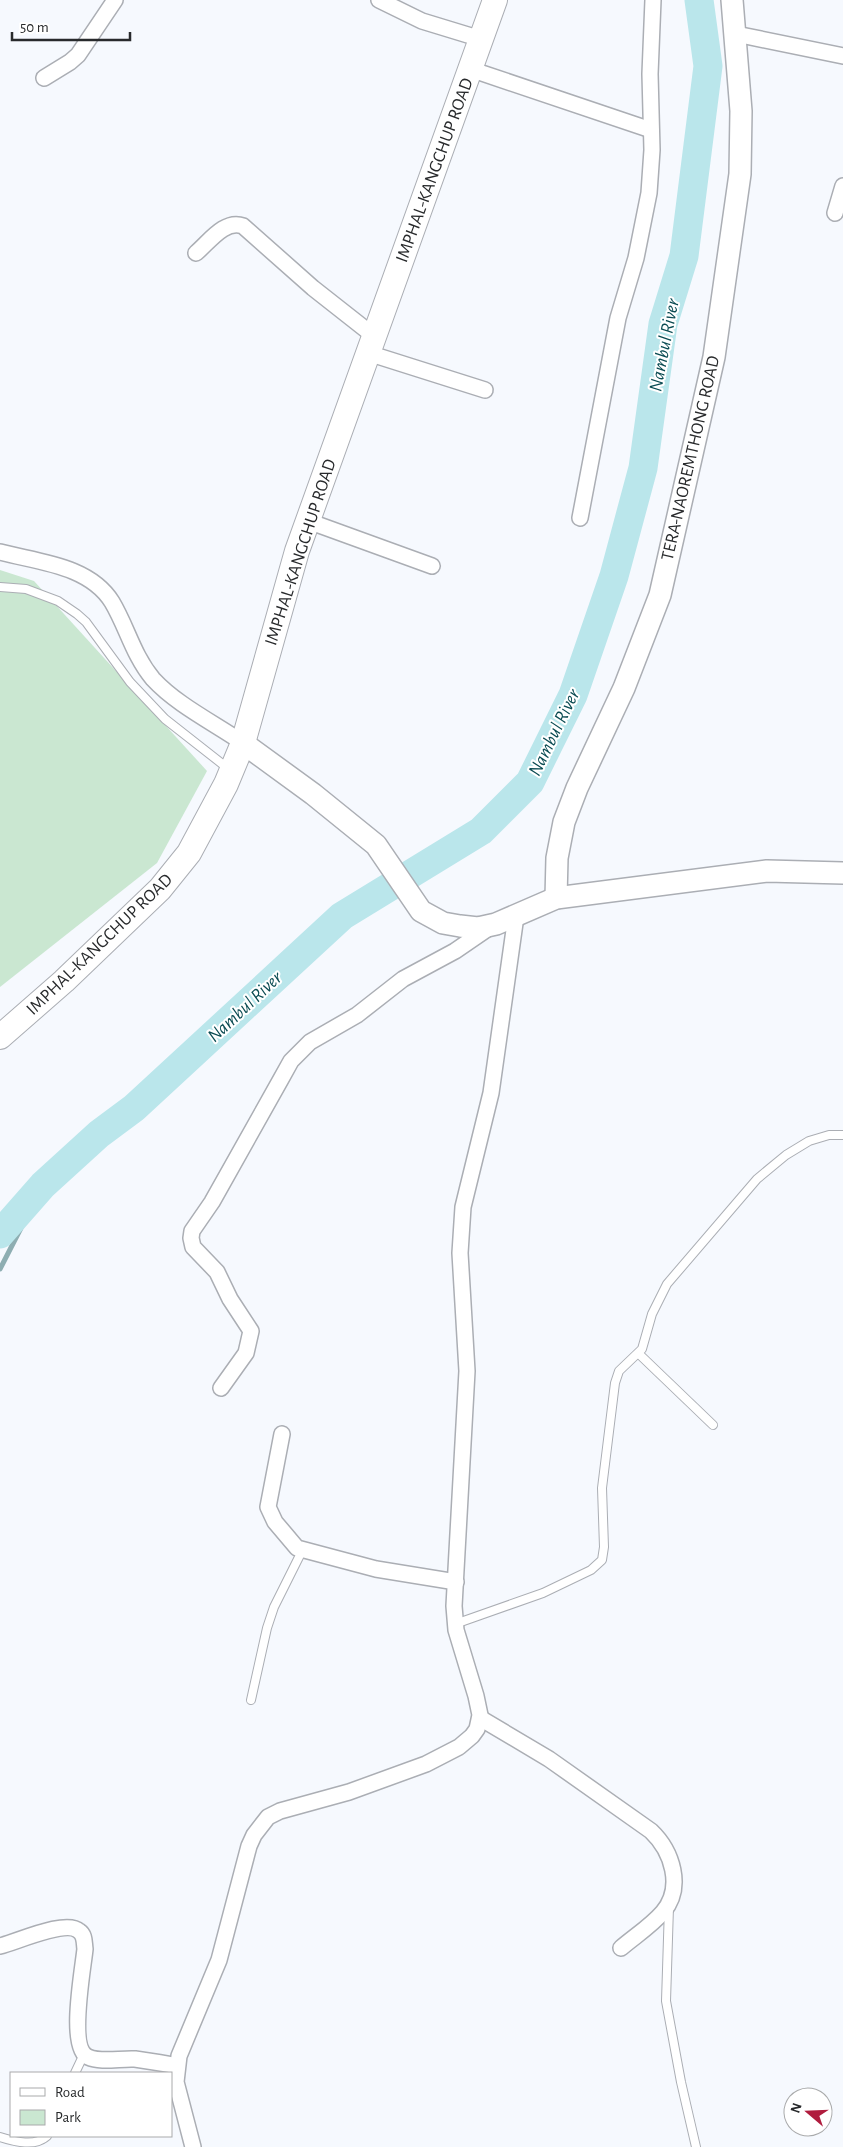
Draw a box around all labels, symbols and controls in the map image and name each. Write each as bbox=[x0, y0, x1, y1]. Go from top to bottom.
scale bar bbox=[12, 10, 130, 42]
text: 50 m bbox=[20, 20, 49, 35]
street label: IMPHAL-KANGCHUP ROAD bbox=[393, 76, 477, 265]
water label: Nambul River bbox=[646, 297, 683, 393]
street label: TERA-NAOREMTHONG ROAD bbox=[659, 354, 723, 562]
street label: IMPHAL-KANGCHUP ROAD bbox=[262, 457, 340, 648]
water label: Nambul River bbox=[525, 686, 584, 779]
street label: IMPHAL-KANGCHUP ROAD bbox=[23, 871, 176, 1019]
water label: Nambul River bbox=[204, 968, 286, 1046]
legend bbox=[10, 2072, 172, 2137]
text: Road bbox=[55, 2085, 85, 2100]
north arrow bbox=[783, 2087, 833, 2137]
text: N bbox=[788, 2101, 805, 2115]
text: Park bbox=[55, 2110, 81, 2125]

